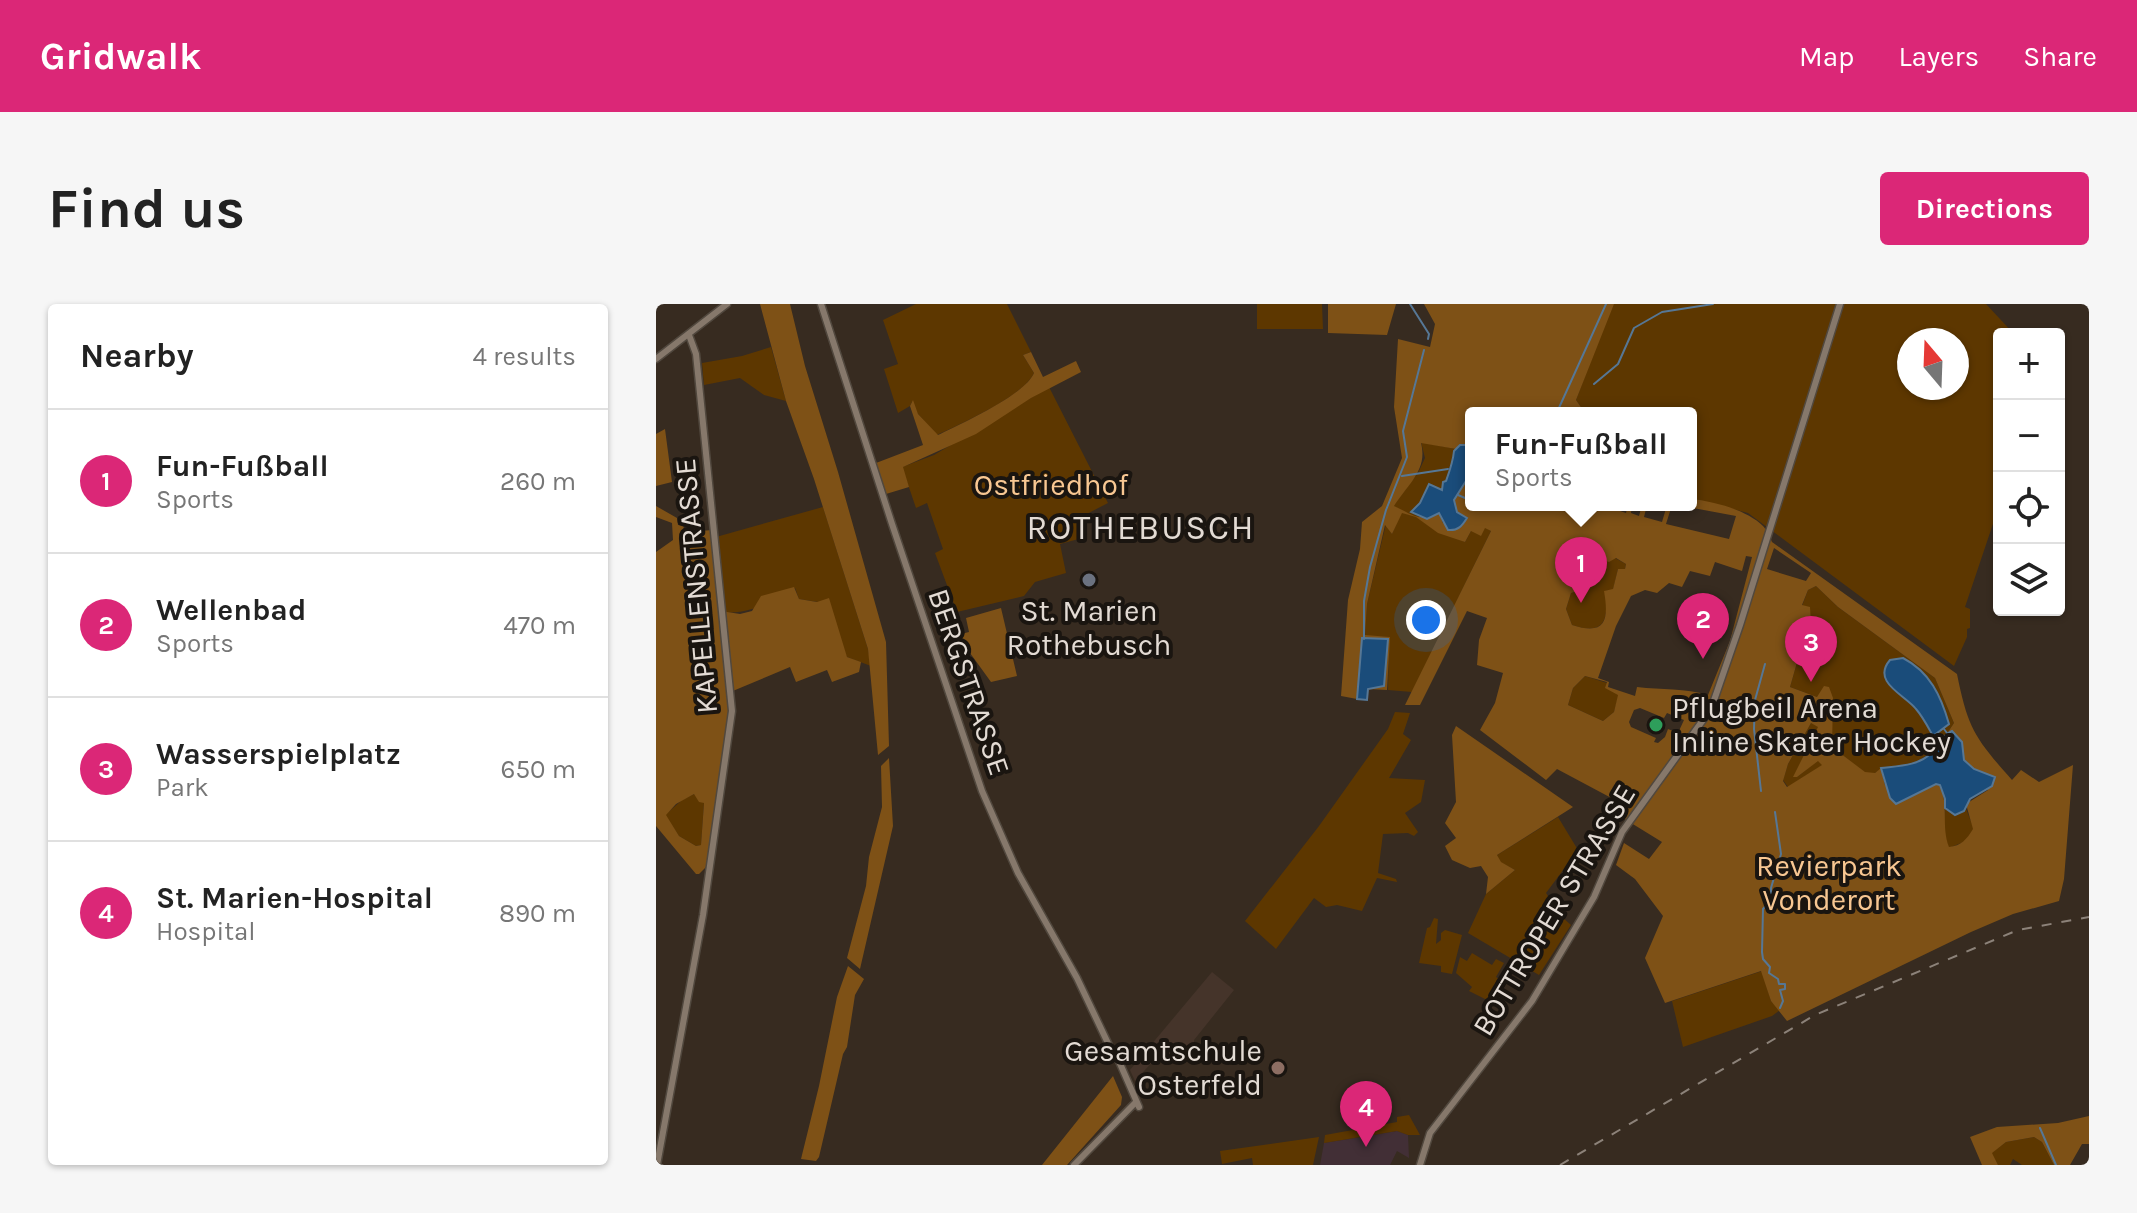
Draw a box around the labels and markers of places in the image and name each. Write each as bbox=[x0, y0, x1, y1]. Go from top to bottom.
pin: 1 bbox=[1555, 537, 1607, 603]
marker: St. Marien Rothebusch bbox=[1080, 571, 1098, 589]
place label: St. Marien Rothebusch bbox=[1007, 593, 1171, 663]
pin: 2 bbox=[1677, 593, 1729, 659]
pin: 3 bbox=[1785, 616, 1837, 682]
place label: Pflugbeil Arena Inline Skater Hockey bbox=[1672, 690, 1951, 760]
marker: Pflugbeil Arena Inline Skater Hockey bbox=[1647, 716, 1665, 734]
place label: Gesamtschule Osterfeld bbox=[1064, 1033, 1262, 1103]
marker: Gesamtschule Osterfeld bbox=[1269, 1059, 1287, 1077]
pin: 4 bbox=[1340, 1081, 1392, 1147]

